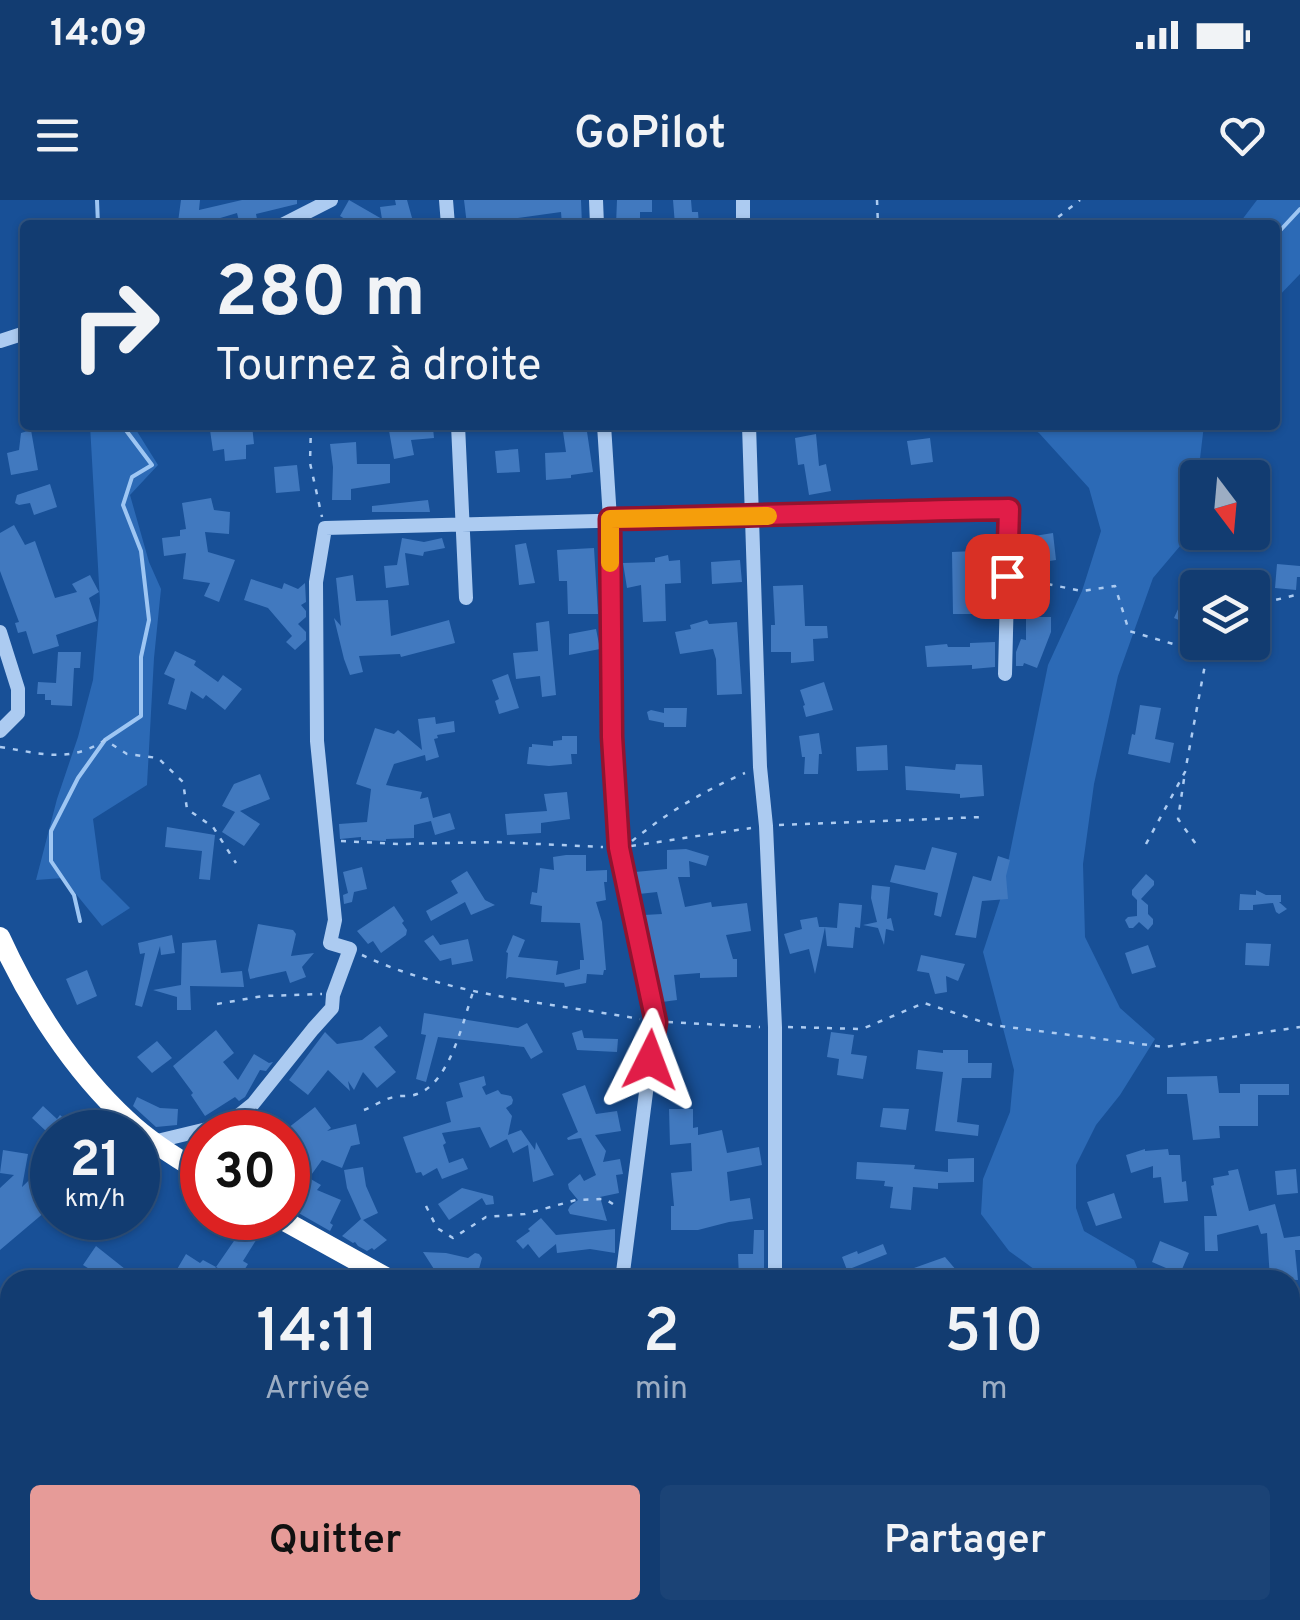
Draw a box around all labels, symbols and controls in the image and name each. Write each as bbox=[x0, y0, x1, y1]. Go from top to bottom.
text: 14:09 bbox=[50, 11, 147, 60]
text: GoPilot bbox=[574, 107, 726, 164]
icon: menu bbox=[30, 108, 85, 163]
icon: heart bbox=[1215, 108, 1270, 163]
text: 280 m bbox=[215, 252, 426, 341]
icon: right bbox=[50, 260, 180, 390]
text: Tournez à droite bbox=[215, 339, 542, 396]
north arrow bbox=[1180, 460, 1270, 550]
map controls bbox=[1180, 460, 1270, 660]
pin bbox=[965, 534, 1050, 619]
icon: arrive bbox=[980, 549, 1035, 604]
button: layers bbox=[1180, 570, 1270, 660]
position arrow bbox=[598, 1008, 702, 1112]
speed limit sign: 30 bbox=[180, 1110, 310, 1240]
text: 21 bbox=[70, 1131, 120, 1194]
text: km/h bbox=[65, 1184, 125, 1216]
text: 14:11 bbox=[256, 1297, 379, 1373]
text: 2 bbox=[643, 1297, 680, 1373]
text: 510 bbox=[944, 1297, 1044, 1373]
text: Arrivée bbox=[265, 1370, 370, 1410]
text: min bbox=[635, 1370, 688, 1410]
text: m bbox=[980, 1370, 1008, 1410]
button: Quitter bbox=[30, 1485, 640, 1600]
button: Partager bbox=[660, 1485, 1270, 1600]

